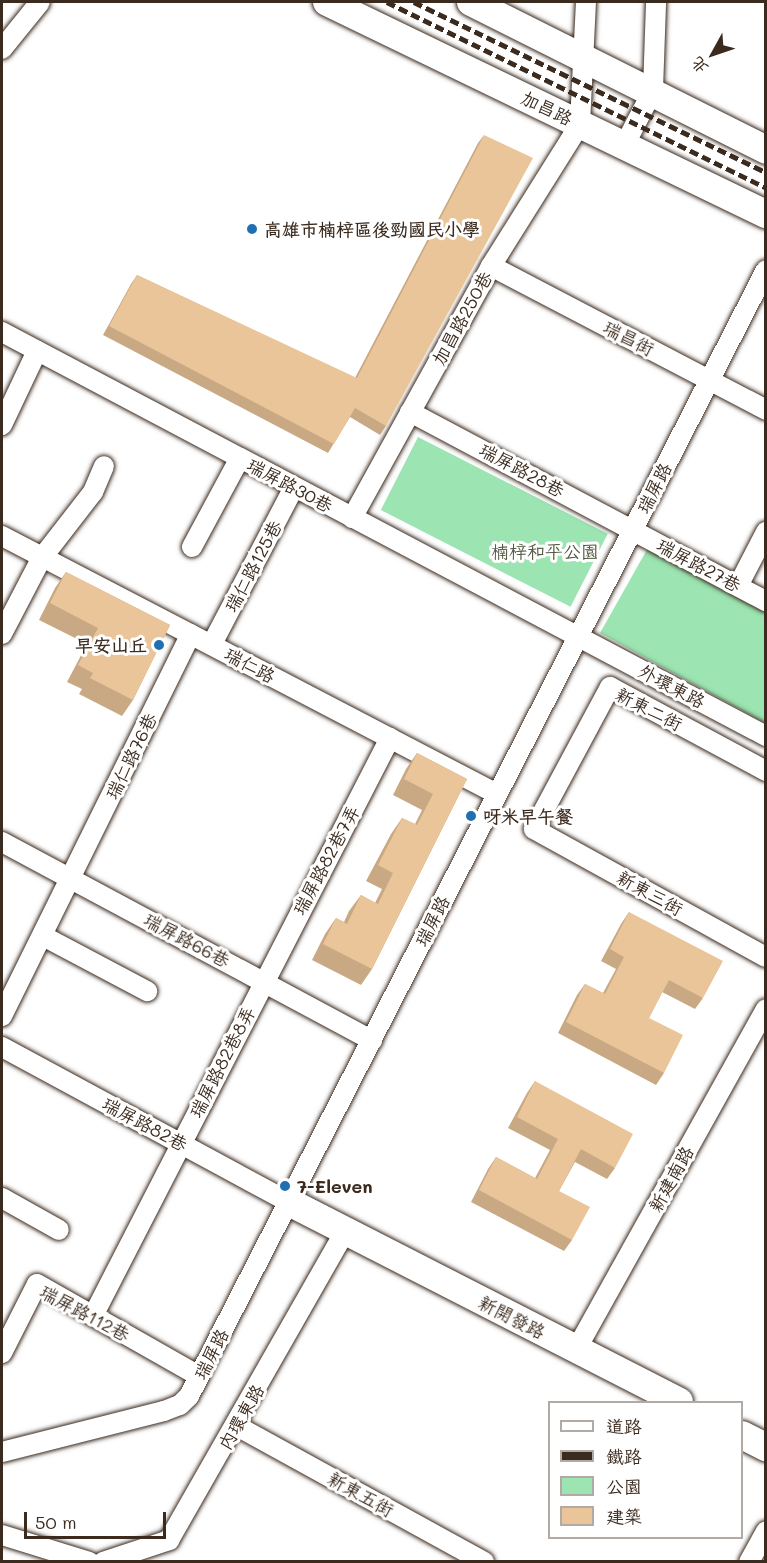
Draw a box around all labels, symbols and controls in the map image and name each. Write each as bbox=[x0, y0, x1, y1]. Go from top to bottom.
north arrow bbox=[683, 24, 743, 84]
text: 北 bbox=[686, 53, 712, 79]
street label: 加昌路 bbox=[518, 86, 576, 130]
place label: 高雄市楠梓區後勁國民小學 bbox=[264, 218, 480, 240]
marker: 高雄市楠梓區後勁國民小學 bbox=[245, 222, 259, 236]
street label: 加昌路250巷 bbox=[427, 267, 497, 369]
street label: 瑞昌街 bbox=[600, 316, 658, 360]
street label: 瑞屏路28巷 bbox=[476, 439, 568, 501]
street label: 瑞屏路30巷 bbox=[244, 453, 336, 517]
street label: 瑞屏路 bbox=[632, 459, 676, 517]
street label: 瑞仁路125巷 bbox=[220, 517, 286, 615]
street label: 瑞屏路27巷 bbox=[653, 534, 745, 596]
park label: 楠梓和平公園 bbox=[491, 540, 599, 562]
place label: 早安山丘 bbox=[75, 634, 147, 656]
marker: 早安山丘 bbox=[152, 638, 166, 652]
street label: 瑞仁路 bbox=[221, 643, 279, 687]
street label: 外環東路 bbox=[635, 660, 709, 712]
street label: 新東二街 bbox=[612, 683, 686, 735]
street label: 瑞仁路76巷 bbox=[101, 710, 161, 802]
street label: 瑞屏路82巷7弄 bbox=[288, 802, 364, 918]
place label: 呀米早午餐 bbox=[483, 805, 573, 827]
marker: 呀米早午餐 bbox=[464, 809, 478, 823]
street label: 新東三街 bbox=[613, 866, 687, 920]
street label: 瑞屏路 bbox=[410, 892, 454, 950]
street label: 瑞屏路66巷 bbox=[141, 908, 233, 972]
street label: 瑞屏路82巷8弄 bbox=[185, 1003, 259, 1121]
street label: 瑞屏路82巷 bbox=[99, 1093, 191, 1155]
street label: 新建南路 bbox=[644, 1142, 698, 1216]
place label: 7-Eleven bbox=[297, 1175, 373, 1197]
marker: 7-Eleven bbox=[278, 1179, 292, 1193]
street label: 瑞屏路112巷 bbox=[37, 1280, 133, 1346]
street label: 新開發路 bbox=[475, 1291, 549, 1343]
street label: 瑞屏路 bbox=[189, 1325, 233, 1383]
street label: 內環東路 bbox=[214, 1380, 268, 1454]
legend bbox=[548, 1401, 743, 1539]
text: 道路 bbox=[606, 1414, 642, 1438]
text: 鐵路 bbox=[606, 1444, 642, 1468]
street label: 新東五街 bbox=[324, 1467, 398, 1521]
text: 公園 bbox=[606, 1474, 642, 1498]
scale bar bbox=[27, 1500, 170, 1538]
text: 建築 bbox=[606, 1504, 642, 1528]
text: 50 m bbox=[35, 1510, 77, 1534]

